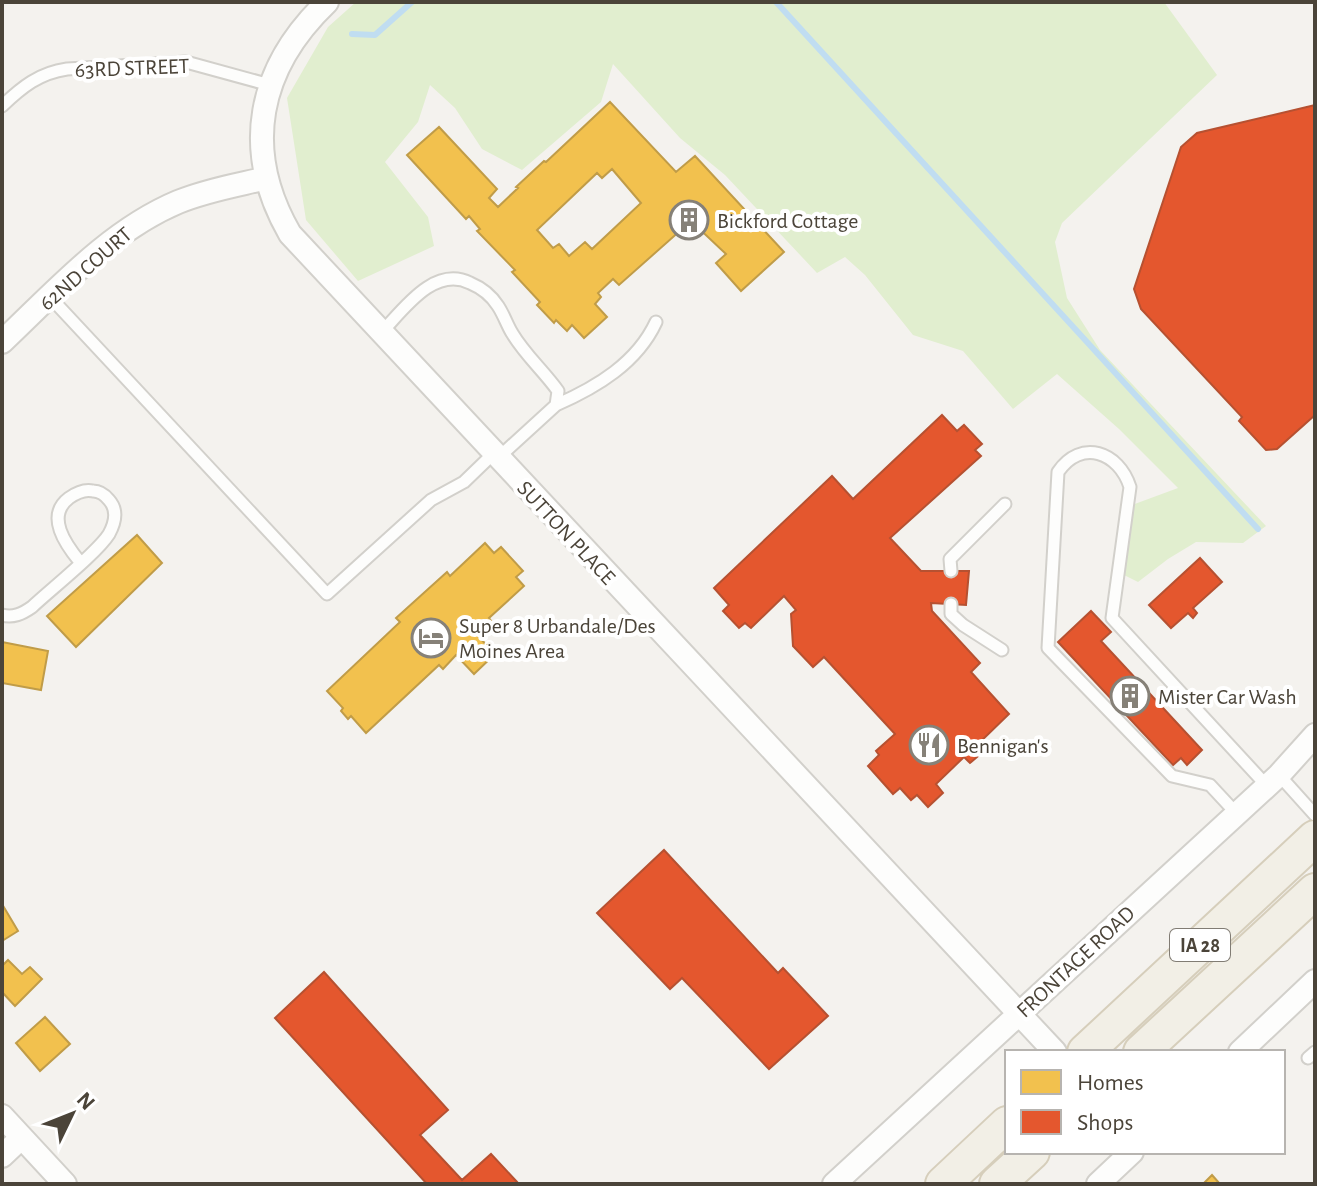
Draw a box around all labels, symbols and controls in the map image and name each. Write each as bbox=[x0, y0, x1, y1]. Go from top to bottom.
street label: 63RD STREET bbox=[74, 55, 190, 81]
building icon: Bickford Cottage bbox=[668, 199, 710, 241]
place label: Bickford Cottage bbox=[717, 210, 858, 232]
street label: 62ND COURT bbox=[35, 223, 136, 315]
street label: SUTTON PLACE bbox=[513, 477, 620, 589]
place label: Super 8 Urbandale/Des Moines Area bbox=[459, 615, 656, 662]
hotel icon: Super 8 Urbandale/Des Moines Area bbox=[410, 617, 452, 659]
building icon: Mister Car Wash bbox=[1109, 675, 1151, 717]
place label: Mister Car Wash bbox=[1158, 686, 1297, 708]
restaurant icon: Bennigan's bbox=[908, 724, 950, 766]
place label: Bennigan's bbox=[957, 735, 1049, 757]
street label: FRONTAGE ROAD bbox=[1013, 902, 1139, 1022]
road number: IA 28 bbox=[1170, 929, 1230, 961]
legend bbox=[1005, 1050, 1285, 1154]
text: Homes bbox=[1077, 1071, 1144, 1095]
north arrow bbox=[32, 1074, 112, 1154]
text: N bbox=[73, 1088, 99, 1114]
text: Shops bbox=[1077, 1111, 1133, 1135]

